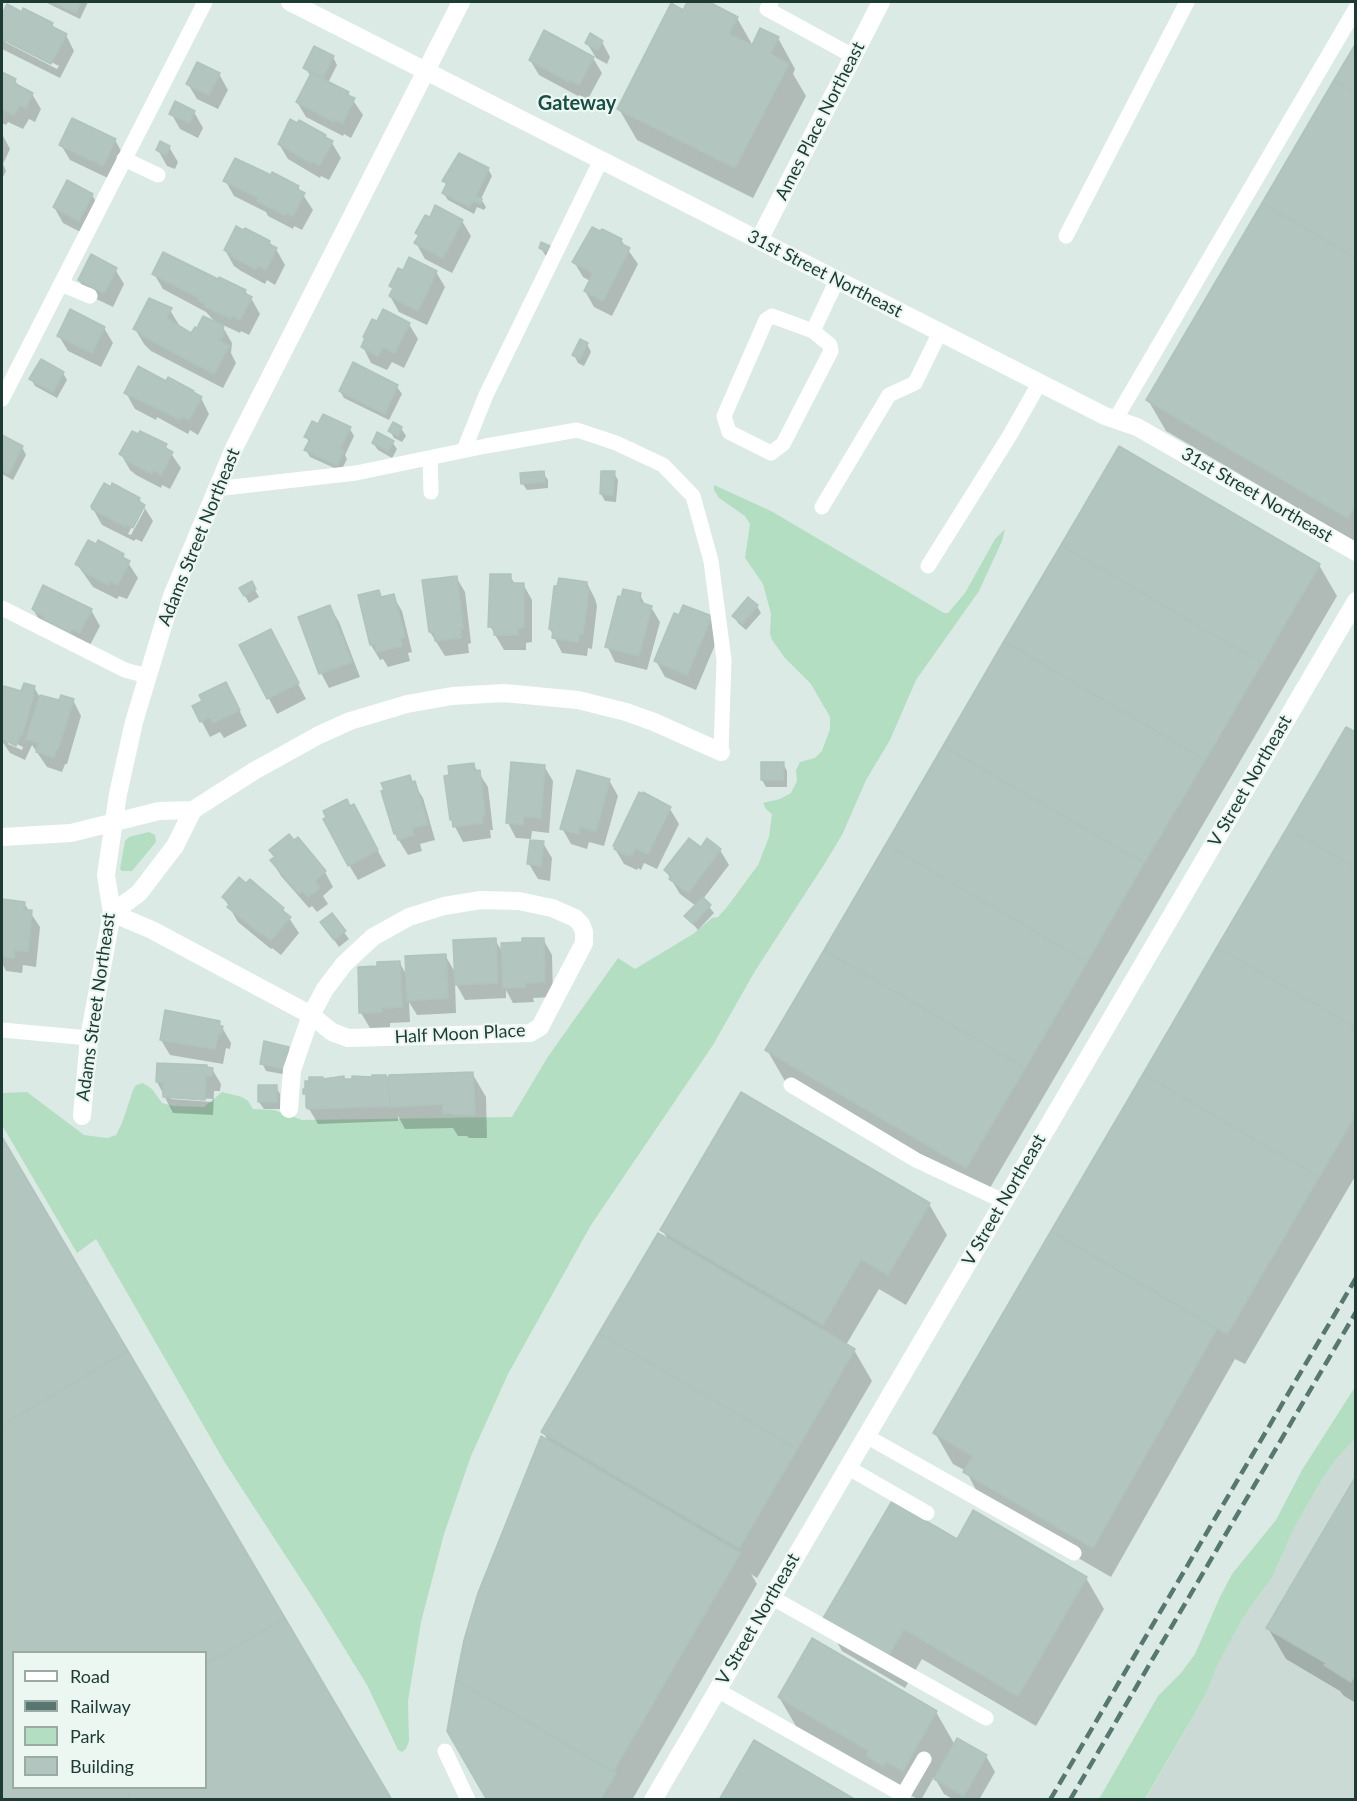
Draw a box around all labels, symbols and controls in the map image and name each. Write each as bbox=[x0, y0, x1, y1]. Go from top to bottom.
street label: Ames Place Northeast bbox=[771, 38, 869, 204]
district label: Gateway bbox=[538, 92, 616, 116]
street label: 31st Street Northeast bbox=[744, 226, 906, 322]
street label: 31st Street Northeast bbox=[1177, 443, 1337, 547]
street label: Adams Street Northeast bbox=[153, 445, 245, 629]
street label: V Street Northeast bbox=[1204, 711, 1296, 851]
street label: Adams Street Northeast bbox=[72, 912, 120, 1102]
street label: Half Moon Place bbox=[394, 1020, 526, 1048]
street label: V Street Northeast bbox=[958, 1130, 1050, 1270]
street label: V Street Northeast bbox=[712, 1549, 804, 1689]
legend bbox=[12, 1651, 207, 1789]
text: Road bbox=[70, 1665, 110, 1687]
text: Railway bbox=[70, 1695, 131, 1717]
text: Park bbox=[70, 1725, 105, 1747]
text: Building bbox=[70, 1755, 134, 1777]

